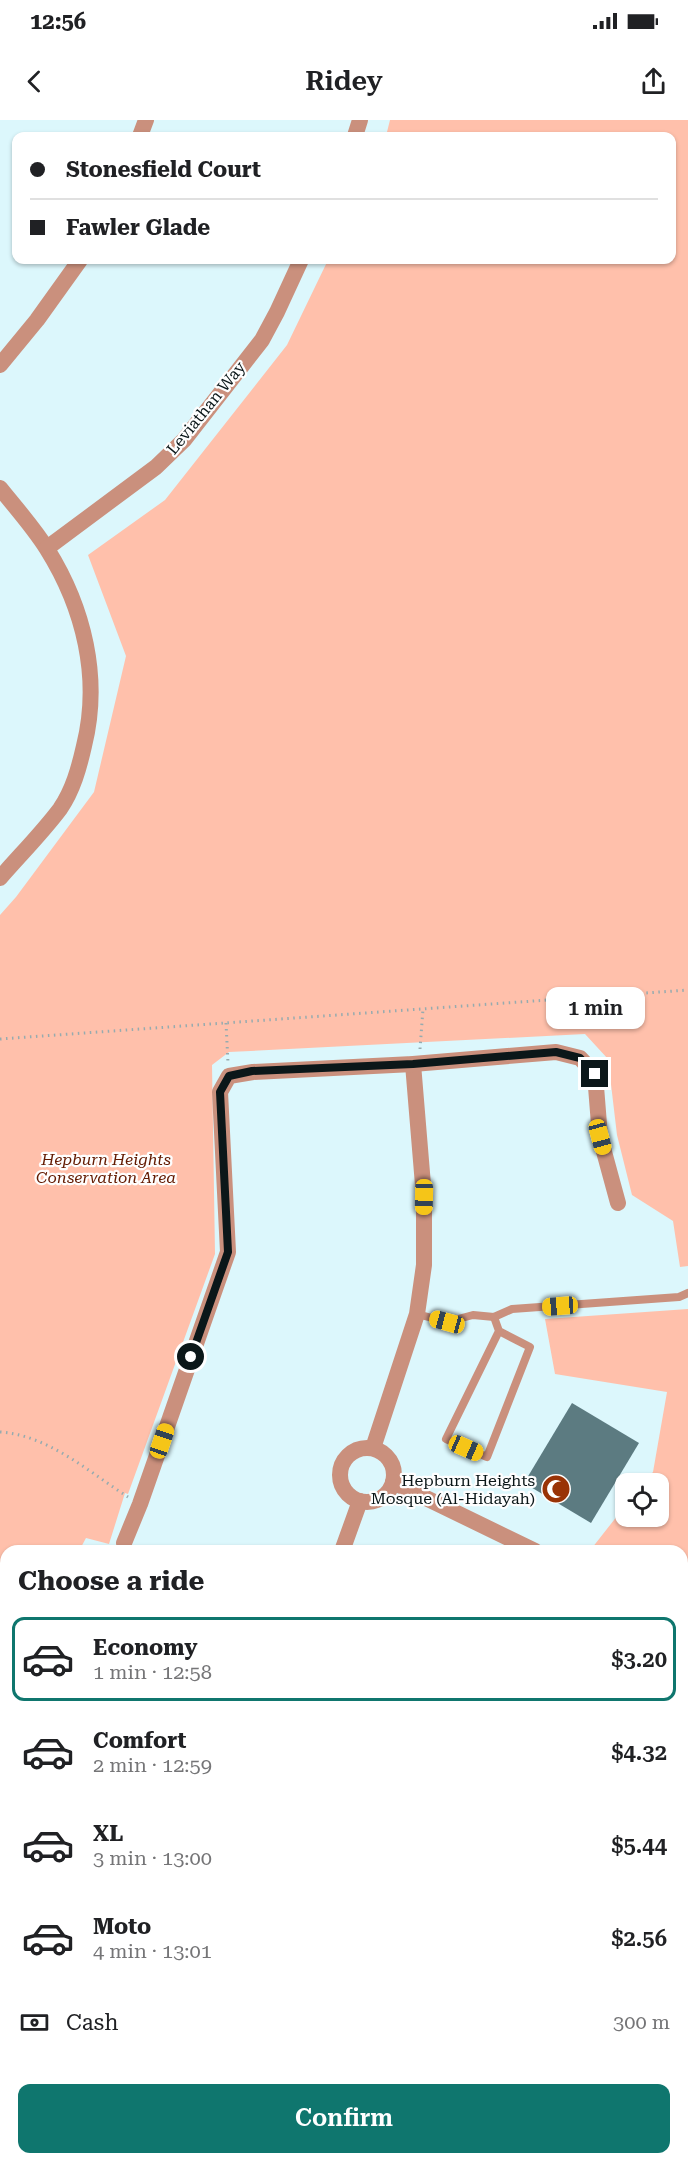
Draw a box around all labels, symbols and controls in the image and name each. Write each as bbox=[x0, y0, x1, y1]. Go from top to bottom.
text: 12:56 bbox=[30, 9, 86, 34]
icon: back bbox=[18, 65, 51, 98]
text: Ridey bbox=[305, 65, 383, 97]
icon: share bbox=[637, 65, 670, 98]
text: Stonesfield Court bbox=[66, 157, 261, 182]
text: Fawler Glade bbox=[66, 215, 210, 240]
street label: Leviathan Way bbox=[163, 357, 250, 458]
callout: 1 min bbox=[546, 987, 644, 1029]
text: 1 min bbox=[568, 996, 623, 1020]
route end bbox=[581, 1060, 608, 1087]
car bbox=[587, 1117, 613, 1157]
park label: Hepburn Heights Conservation Area bbox=[36, 1150, 176, 1187]
car bbox=[415, 1179, 433, 1215]
car bbox=[541, 1296, 579, 1316]
car bbox=[427, 1309, 467, 1335]
route start bbox=[177, 1343, 204, 1370]
car bbox=[148, 1421, 176, 1461]
car bbox=[446, 1432, 486, 1464]
place label: Hepburn Heights Mosque (Al-Hidayah) bbox=[371, 1471, 535, 1508]
mosque icon: Hepburn Heights Mosque (Al-Hidayah) bbox=[540, 1473, 572, 1505]
map controls bbox=[615, 1473, 669, 1527]
button: locate bbox=[615, 1473, 669, 1527]
text: Choose a ride bbox=[18, 1565, 204, 1597]
icon: car bbox=[21, 1632, 75, 1686]
text: Economy bbox=[93, 1635, 197, 1660]
text: $3.20 bbox=[611, 1647, 667, 1672]
text: 1 min · 12:58 bbox=[93, 1660, 212, 1684]
icon: car bbox=[21, 1725, 75, 1779]
text: Comfort bbox=[93, 1728, 186, 1753]
text: $4.32 bbox=[611, 1740, 667, 1765]
text: 2 min · 12:59 bbox=[93, 1753, 212, 1777]
icon: car bbox=[21, 1818, 75, 1872]
text: XL bbox=[93, 1821, 123, 1846]
text: $5.44 bbox=[611, 1833, 667, 1858]
text: 3 min · 13:00 bbox=[93, 1846, 212, 1870]
icon: car bbox=[21, 1911, 75, 1965]
text: Moto bbox=[93, 1914, 151, 1939]
text: $2.56 bbox=[611, 1926, 667, 1951]
text: 4 min · 13:01 bbox=[93, 1939, 212, 1963]
icon: cash bbox=[18, 2006, 51, 2039]
text: Cash bbox=[66, 2010, 118, 2035]
text: 300 m bbox=[613, 2010, 670, 2034]
button: Confirm bbox=[18, 2084, 670, 2153]

